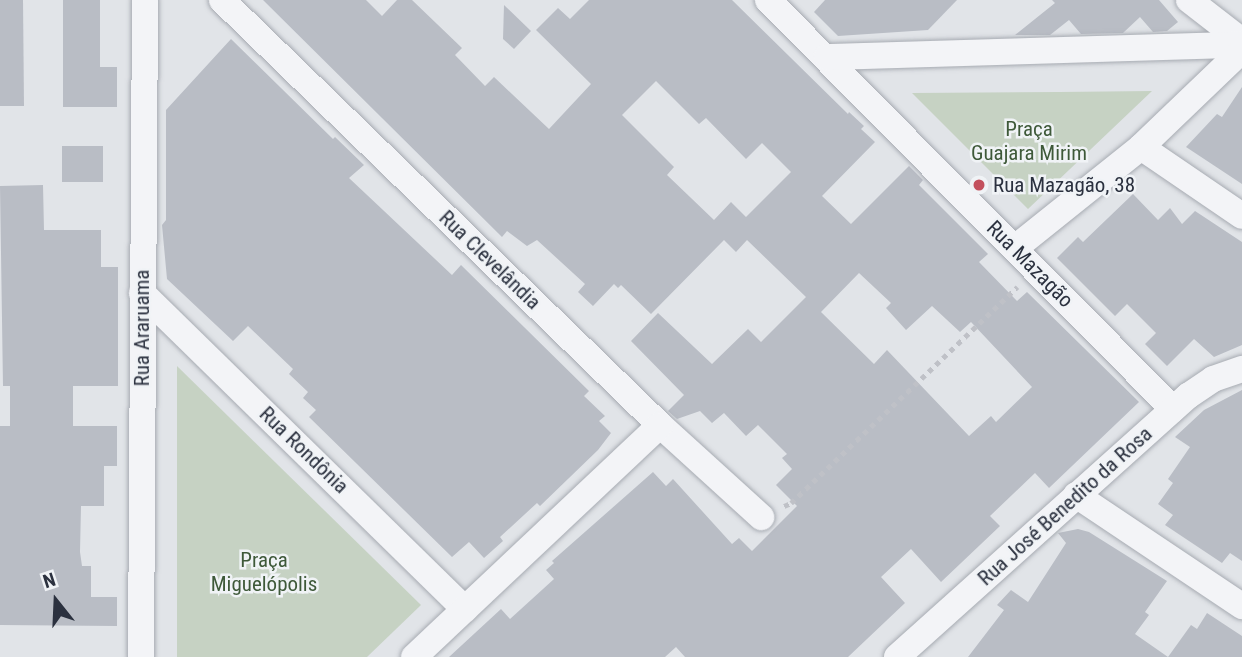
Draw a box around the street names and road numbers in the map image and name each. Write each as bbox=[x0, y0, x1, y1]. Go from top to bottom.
street label: Rua Clevelândia bbox=[434, 205, 546, 315]
street label: Rua Mazagão bbox=[981, 215, 1079, 313]
street label: Rua Araruama bbox=[129, 270, 155, 386]
street label: Rua Rondônia bbox=[254, 401, 354, 499]
street label: Rua José Benedito da Rosa bbox=[973, 421, 1157, 591]

